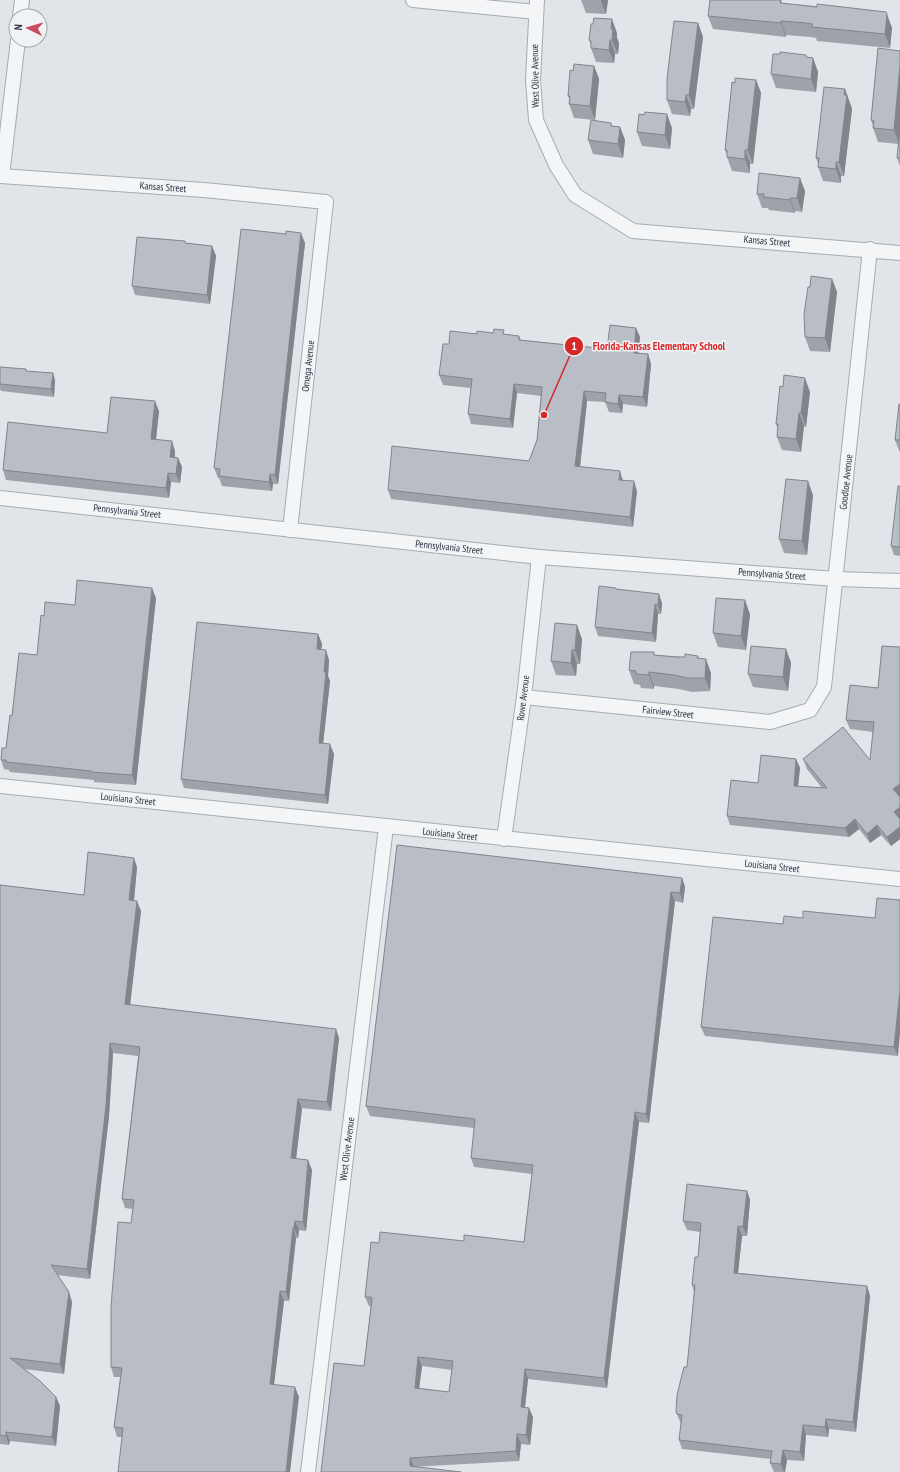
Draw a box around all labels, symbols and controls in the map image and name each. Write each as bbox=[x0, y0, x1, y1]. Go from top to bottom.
north arrow bbox=[8, 8, 48, 48]
text: N bbox=[11, 24, 25, 31]
street label: West Olive Avenue bbox=[528, 44, 542, 108]
street label: Kansas Street bbox=[139, 179, 187, 195]
street label: Kansas Street bbox=[743, 232, 791, 250]
callout: Florida-Kansas Elementary School bbox=[564, 334, 733, 357]
text: 1 bbox=[571, 338, 577, 353]
text: Florida-Kansas Elementary School bbox=[593, 339, 726, 353]
street label: Omega Avenue bbox=[299, 340, 317, 392]
street label: Goodloe Avenue bbox=[837, 454, 855, 510]
street label: Pennsylvania Street bbox=[93, 501, 162, 521]
street label: Pennsylvania Street bbox=[415, 537, 484, 557]
street label: Pennsylvania Street bbox=[738, 565, 807, 583]
street label: Rowe Avenue bbox=[514, 675, 532, 721]
street label: Fairview Street bbox=[642, 703, 695, 721]
street label: Louisiana Street bbox=[100, 790, 156, 808]
street label: Louisiana Street bbox=[422, 825, 478, 843]
street label: Louisiana Street bbox=[744, 857, 800, 875]
street label: West Olive Avenue bbox=[337, 1117, 357, 1181]

